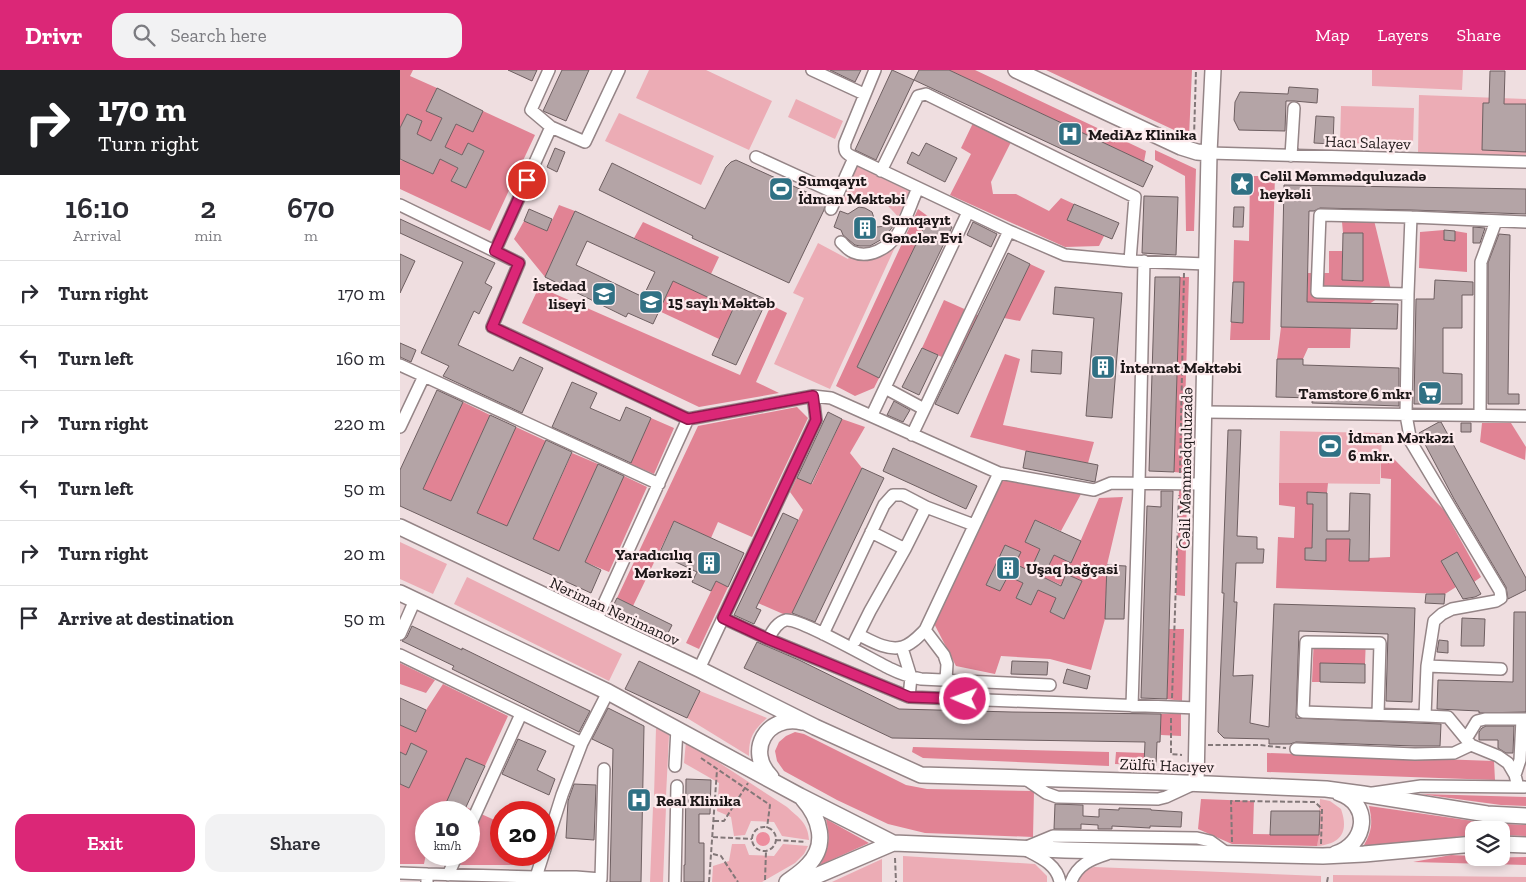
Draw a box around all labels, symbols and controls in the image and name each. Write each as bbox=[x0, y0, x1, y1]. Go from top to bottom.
search box bbox=[112, 13, 462, 58]
text: Drivr bbox=[25, 21, 82, 50]
icon: search bbox=[130, 21, 158, 49]
text: Search here bbox=[170, 24, 267, 47]
text: Map bbox=[1315, 24, 1350, 46]
text: Layers bbox=[1378, 24, 1429, 46]
text: Share bbox=[1457, 24, 1501, 46]
text: 170 m bbox=[98, 88, 186, 130]
icon: right bbox=[15, 90, 80, 155]
hospital icon: MediAz Klinika bbox=[1057, 121, 1083, 147]
place label: MediAz Klinika bbox=[1088, 125, 1197, 144]
text: Turn right bbox=[98, 130, 199, 157]
street label: Hacı Salayev bbox=[1324, 131, 1411, 154]
pin bbox=[506, 159, 548, 201]
icon: arrive bbox=[513, 166, 541, 194]
place label: Cəlil Məmmədquluzadə heykəli bbox=[1260, 166, 1427, 203]
place label: Sumqayıt İdman Məktəbi bbox=[798, 171, 906, 208]
place icon: Cəlil Məmmədquluzadə heykəli bbox=[1229, 171, 1255, 197]
sports icon: Sumqayıt İdman Məktəbi bbox=[768, 176, 794, 202]
text: 16:10 bbox=[65, 190, 129, 226]
text: 2 bbox=[200, 190, 216, 226]
text: 670 bbox=[287, 190, 335, 226]
place label: Sumqayıt Gənclər Evi bbox=[882, 210, 963, 247]
building icon: Sumqayıt Gənclər Evi bbox=[852, 215, 878, 241]
text: Arrival bbox=[73, 226, 121, 245]
text: min bbox=[194, 226, 222, 245]
text: m bbox=[304, 226, 318, 245]
place label: İstedad liseyi bbox=[533, 276, 586, 313]
icon: right bbox=[15, 279, 43, 307]
school or university icon: İstedad liseyi bbox=[591, 281, 617, 307]
text: Turn right bbox=[58, 282, 148, 305]
text: 170 m bbox=[337, 282, 385, 305]
school or university icon: 15 saylı Məktəb bbox=[638, 289, 664, 315]
place label: 15 saylı Məktəb bbox=[668, 293, 775, 312]
icon: left bbox=[15, 344, 43, 372]
text: Turn left bbox=[58, 347, 133, 370]
text: 160 m bbox=[336, 347, 385, 370]
building icon: İnternat Məktəbi bbox=[1090, 354, 1116, 380]
place label: İnternat Məktəbi bbox=[1120, 358, 1242, 377]
supermarket icon: Tamstore 6 mkr bbox=[1417, 380, 1443, 406]
place label: Tamstore 6 mkr bbox=[1298, 384, 1412, 403]
street label: Cəlil Məmmədquluzadə bbox=[1175, 387, 1196, 549]
icon: right bbox=[15, 409, 43, 437]
text: Turn right bbox=[58, 412, 148, 435]
text: 220 m bbox=[334, 412, 385, 435]
place label: İdman Mәrkәzi 6 mkr. bbox=[1348, 428, 1454, 465]
sports icon: İdman Mәrkәzi 6 mkr. bbox=[1317, 433, 1343, 459]
icon: left bbox=[15, 474, 43, 502]
text: Turn left bbox=[58, 477, 133, 500]
text: 50 m bbox=[344, 477, 385, 500]
icon: right bbox=[15, 539, 43, 567]
text: Turn right bbox=[58, 542, 148, 565]
text: 20 m bbox=[344, 542, 385, 565]
place label: Yaradıcılıq Mərkəzi bbox=[615, 545, 692, 582]
building icon: Yaradıcılıq Mərkəzi bbox=[696, 550, 722, 576]
building icon: Uşaq bağçasi bbox=[995, 555, 1021, 581]
place label: Uşaq bağçasi bbox=[1026, 559, 1118, 578]
street label: Nəriman Nərimanov bbox=[547, 573, 683, 650]
icon: arrive bbox=[15, 604, 43, 632]
text: Arrive at destination bbox=[58, 607, 234, 630]
text: 50 m bbox=[344, 607, 385, 630]
position arrow bbox=[938, 672, 990, 724]
street label: Zülfü Hacıyev bbox=[1119, 754, 1215, 777]
hospital icon: Real Klinika bbox=[626, 787, 652, 813]
place label: Real Klinika bbox=[656, 791, 741, 810]
speed limit sign: 20 bbox=[490, 801, 555, 866]
text: 10 bbox=[435, 812, 460, 842]
button: Exit bbox=[15, 814, 195, 872]
button: Share bbox=[205, 814, 385, 872]
map controls bbox=[1465, 821, 1510, 866]
button: layers bbox=[1465, 821, 1510, 866]
text: km/h bbox=[434, 839, 461, 853]

